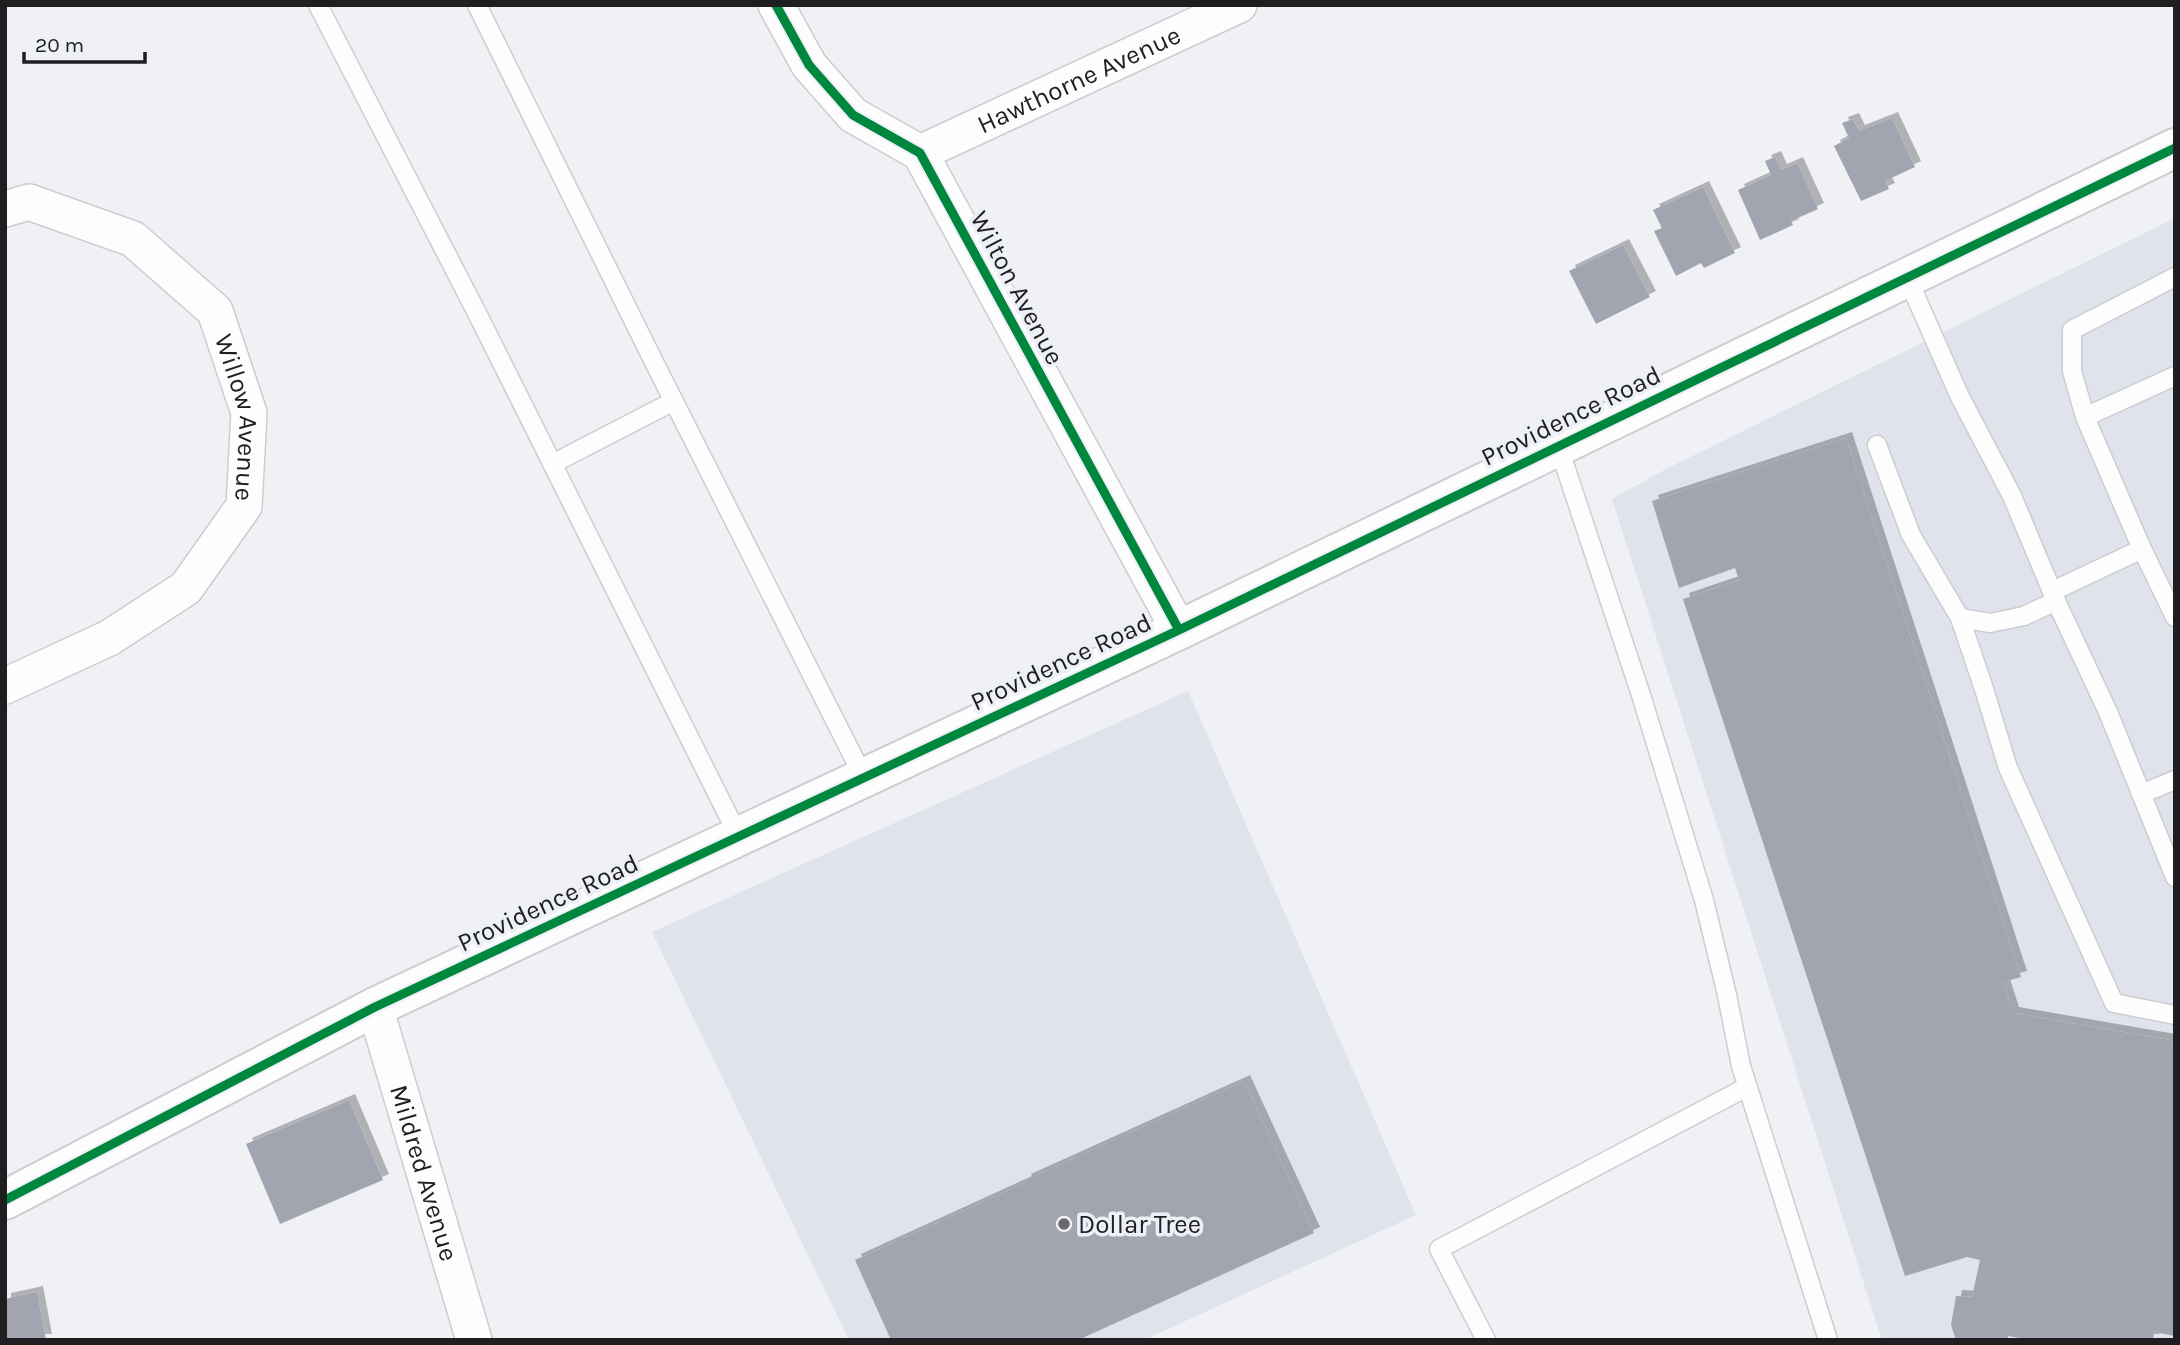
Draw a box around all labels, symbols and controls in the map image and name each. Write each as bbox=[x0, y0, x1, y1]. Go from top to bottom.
street label: Hawthorne Avenue bbox=[972, 19, 1185, 140]
scale bar bbox=[24, 21, 145, 65]
text: 20 m bbox=[35, 33, 84, 57]
street label: Wilton Avenue bbox=[963, 206, 1071, 370]
street label: Willow Avenue bbox=[208, 330, 265, 502]
street label: Providence Road bbox=[1476, 359, 1666, 473]
street label: Providence Road bbox=[966, 607, 1156, 717]
street label: Providence Road bbox=[453, 848, 643, 958]
street label: Mildred Avenue bbox=[383, 1081, 465, 1265]
place label: Dollar Tree bbox=[1078, 1209, 1201, 1240]
marker: Dollar Tree bbox=[1056, 1216, 1072, 1232]

